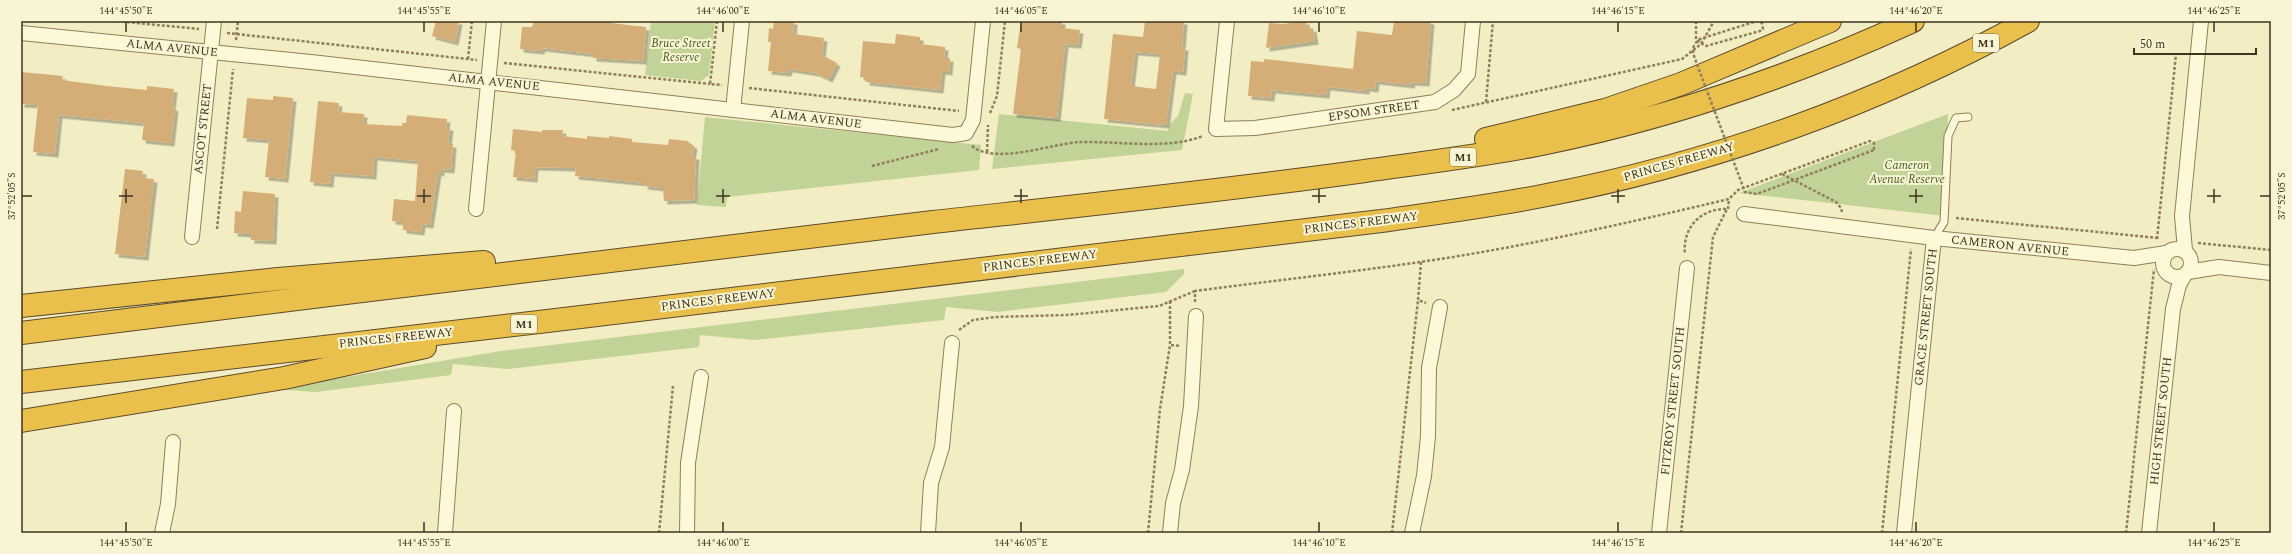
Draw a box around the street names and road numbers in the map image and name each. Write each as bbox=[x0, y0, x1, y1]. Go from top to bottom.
street label: ALMA AVENUE bbox=[125, 34, 219, 62]
road number: M1 bbox=[1973, 34, 1999, 52]
street label: ALMA AVENUE bbox=[447, 68, 541, 96]
street label: ASCOT STREET bbox=[189, 83, 217, 175]
street label: EPSOM STREET bbox=[1327, 95, 1421, 127]
street label: ALMA AVENUE bbox=[769, 104, 863, 134]
street label: PRINCES FREEWAY bbox=[1621, 137, 1737, 187]
road number: M1 bbox=[1450, 148, 1476, 166]
street label: PRINCES FREEWAY bbox=[1303, 207, 1419, 239]
street label: CAMERON AVENUE bbox=[1950, 230, 2070, 262]
street label: PRINCES FREEWAY bbox=[982, 245, 1098, 277]
street label: GRACE STREET SOUTH bbox=[1909, 247, 1943, 387]
street label: PRINCES FREEWAY bbox=[660, 284, 776, 316]
road number: M1 bbox=[511, 315, 537, 333]
street label: PRINCES FREEWAY bbox=[338, 323, 454, 353]
street label: FITZROY STREET SOUTH bbox=[1656, 326, 1690, 476]
street label: HIGH STREET SOUTH bbox=[2145, 356, 2177, 486]

